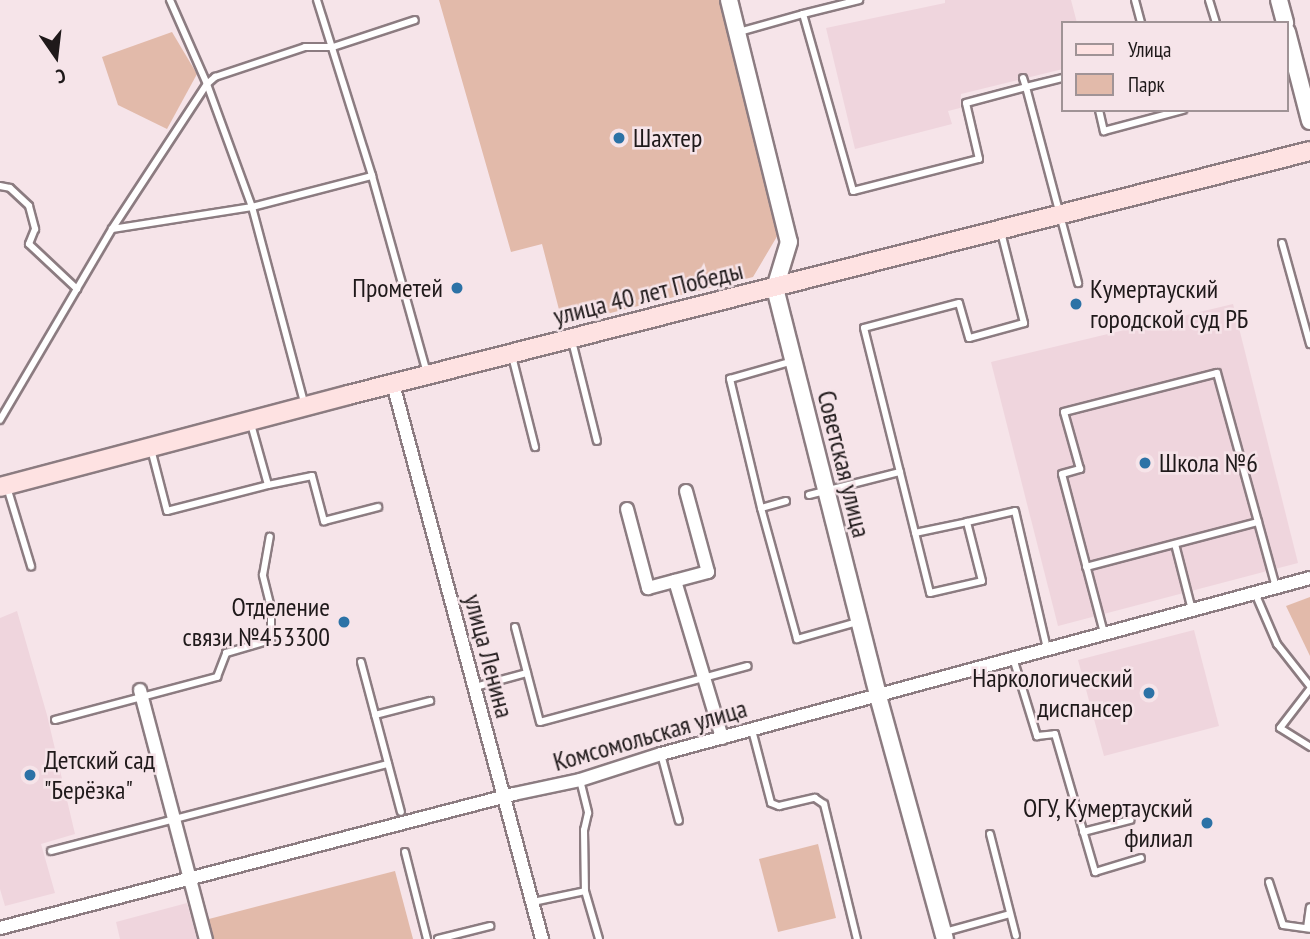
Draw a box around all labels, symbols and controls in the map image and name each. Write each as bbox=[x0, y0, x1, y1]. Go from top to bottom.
north arrow bbox=[21, 21, 91, 91]
legend bbox=[1062, 21, 1289, 112]
text: Улица bbox=[1128, 36, 1171, 63]
text: С bbox=[54, 64, 68, 89]
text: Парк bbox=[1128, 71, 1165, 98]
place label: Шахтер bbox=[633, 122, 702, 154]
marker: Шахтер bbox=[611, 130, 627, 146]
street label: улица 40 лет Победы bbox=[550, 254, 746, 332]
place label: Прометей bbox=[352, 272, 443, 304]
place label: Кумертауский городской суд РБ bbox=[1090, 273, 1248, 334]
marker: Прометей bbox=[449, 280, 465, 296]
marker: Кумертауский городской суд РБ bbox=[1068, 296, 1084, 312]
street label: Советская улица bbox=[811, 387, 877, 541]
place label: Школа №6 bbox=[1159, 447, 1258, 479]
marker: Школа №6 bbox=[1137, 455, 1153, 471]
place label: Отделение связи №453300 bbox=[183, 591, 330, 652]
street label: улица Ленина bbox=[457, 591, 521, 721]
marker: Отделение связи №453300 bbox=[336, 614, 352, 630]
place label: Наркологический диспансер bbox=[972, 662, 1133, 724]
marker: Наркологический диспансер bbox=[1139, 683, 1159, 703]
street label: Комсомольская улица bbox=[550, 692, 750, 778]
place label: Детский сад "Берёзка" bbox=[44, 744, 155, 806]
marker: Детский сад "Берёзка" bbox=[22, 767, 38, 783]
place label: ОГУ, Кумертауский филиал bbox=[1021, 792, 1193, 854]
marker: ОГУ, Кумертауский филиал bbox=[1199, 815, 1215, 831]

